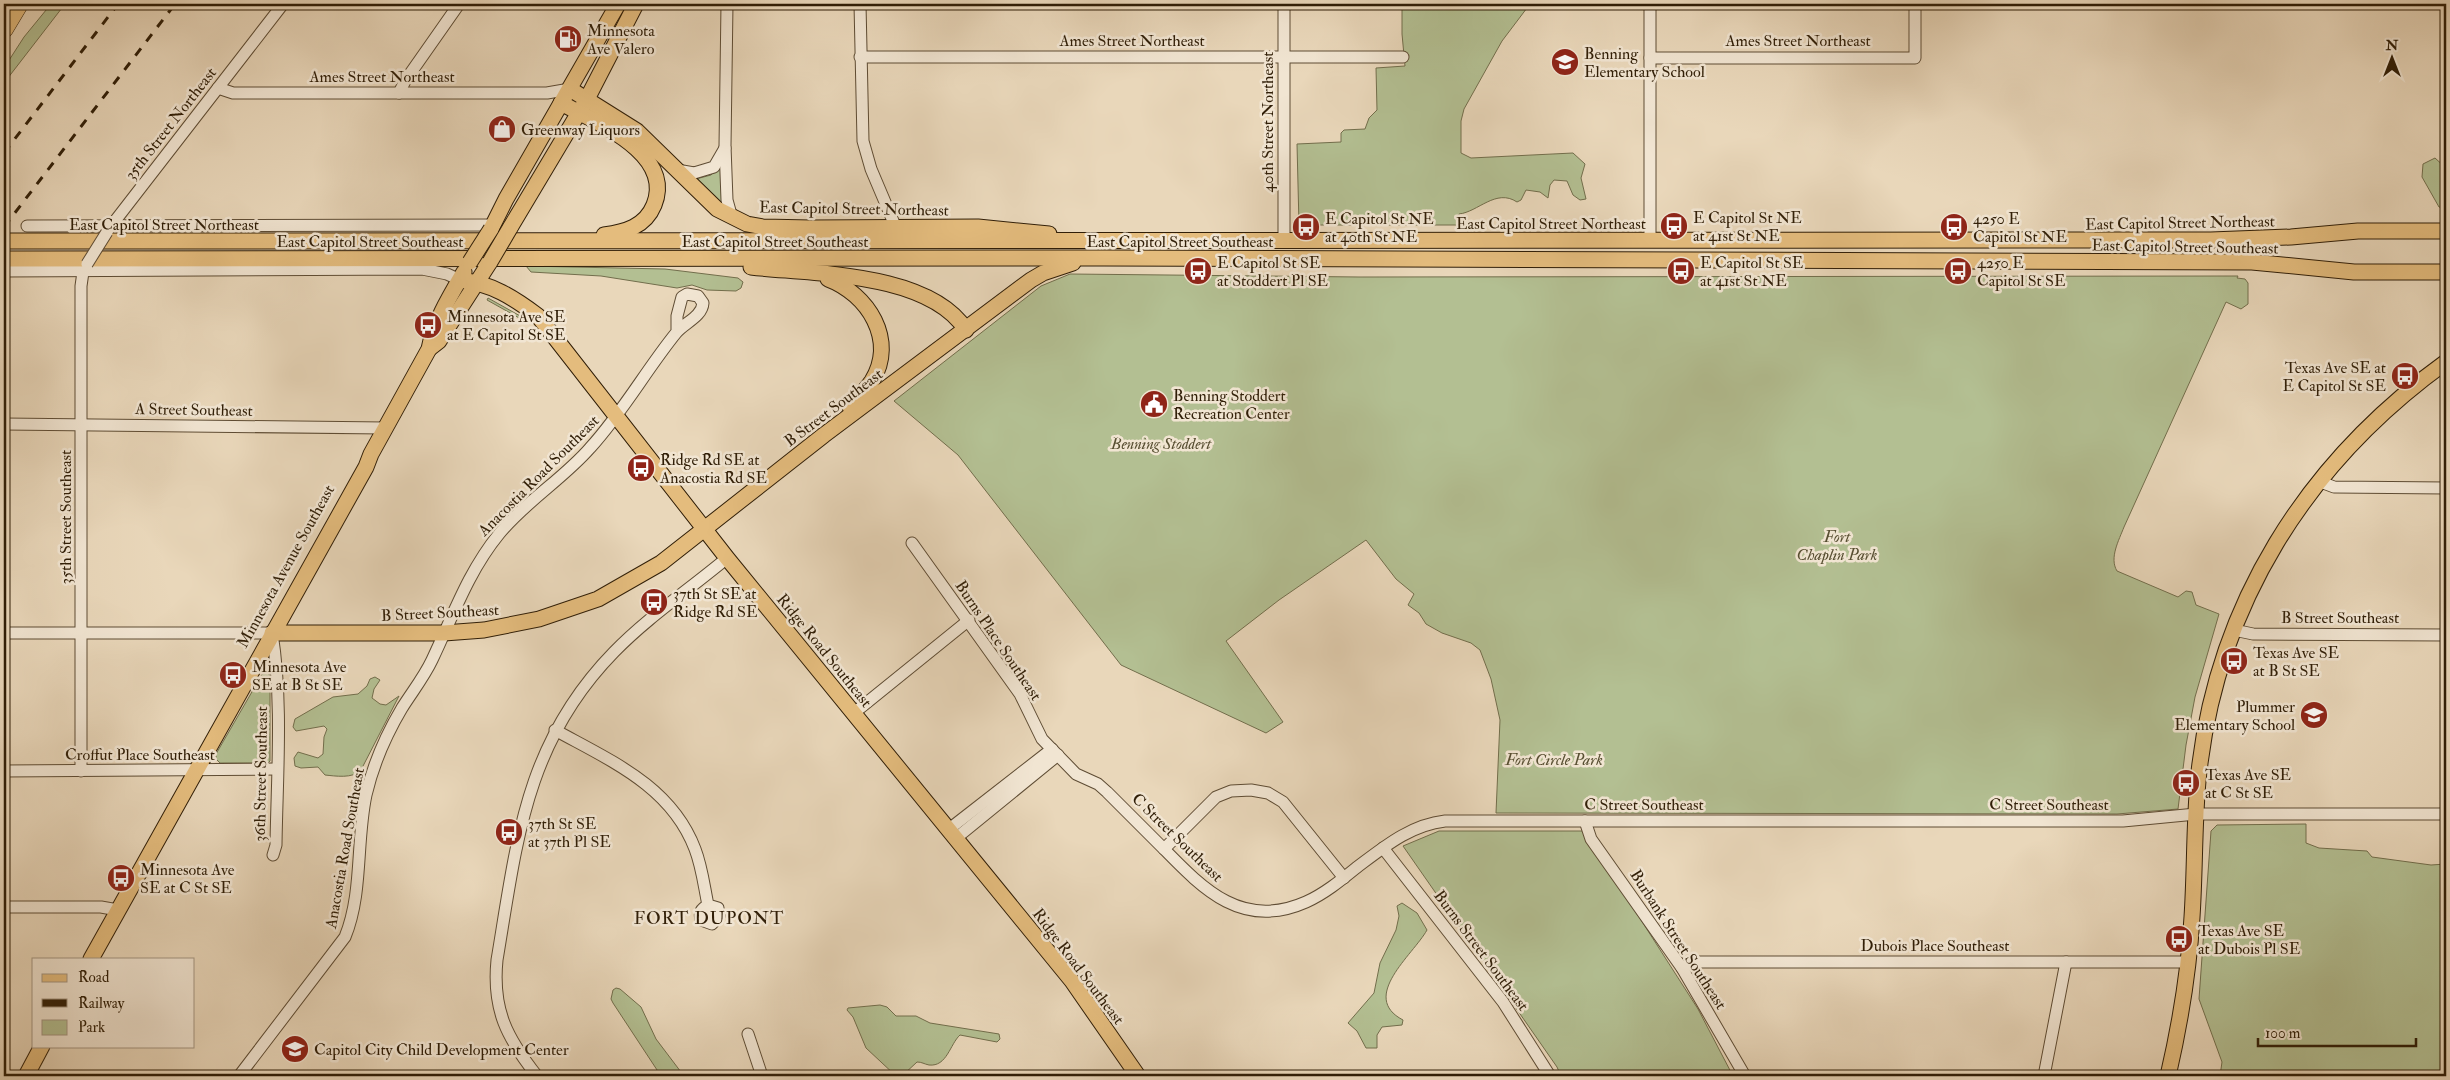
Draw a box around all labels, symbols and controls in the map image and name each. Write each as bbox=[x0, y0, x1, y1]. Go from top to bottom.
place label: Minnesota Ave Valero bbox=[586, 21, 655, 59]
fuel station icon: Minnesota Ave Valero bbox=[553, 24, 583, 54]
street label: Ames Street Northeast bbox=[1058, 31, 1205, 51]
street label: Ames Street Northeast bbox=[1724, 31, 1871, 51]
north arrow bbox=[2368, 32, 2418, 82]
text: N bbox=[2385, 37, 2399, 54]
place label: Benning Elementary School bbox=[1584, 44, 1705, 82]
school or university icon: Benning Elementary School bbox=[1550, 47, 1580, 77]
street label: 40th Street Northeast bbox=[1258, 52, 1278, 192]
street label: 35th Street Northeast bbox=[121, 63, 221, 184]
street label: Ames Street Northeast bbox=[308, 67, 455, 87]
shop icon: Greenway Liquors bbox=[487, 114, 517, 144]
place label: Greenway Liquors bbox=[521, 120, 640, 140]
street label: East Capitol Street Northeast bbox=[759, 197, 949, 222]
place label: E Capitol St NE at 41st St NE bbox=[1693, 208, 1802, 246]
place label: E Capitol St NE at 40th St NE bbox=[1325, 209, 1434, 247]
place label: 4250 E Capitol St NE bbox=[1973, 209, 2067, 248]
bus stop icon: E Capitol St NE at 41st St NE bbox=[1659, 211, 1689, 241]
street label: East Capitol Street Northeast bbox=[2085, 211, 2275, 236]
bus stop icon: E Capitol St NE at 40th St NE bbox=[1291, 212, 1321, 242]
bus stop icon: 4250 E Capitol St NE bbox=[1939, 212, 1969, 242]
street label: East Capitol Street Northeast bbox=[1456, 214, 1646, 235]
street label: East Capitol Street Northeast bbox=[69, 215, 259, 236]
street label: East Capitol Street Southeast bbox=[276, 232, 464, 253]
street label: East Capitol Street Southeast bbox=[681, 232, 869, 253]
street label: East Capitol Street Southeast bbox=[1086, 232, 1274, 253]
street label: East Capitol Street Southeast bbox=[2091, 235, 2279, 260]
place label: E Capitol St SE at Stoddert Pl SE bbox=[1217, 253, 1328, 291]
place label: E Capitol St SE at 41st St NE bbox=[1700, 253, 1803, 291]
place label: 4250 E Capitol St SE bbox=[1977, 253, 2066, 292]
bus stop icon: E Capitol St SE at Stoddert Pl SE bbox=[1183, 256, 1213, 286]
bus stop icon: E Capitol St SE at 41st St NE bbox=[1666, 256, 1696, 286]
bus stop icon: 4250 E Capitol St SE bbox=[1943, 256, 1973, 286]
place label: Minnesota Ave SE at E Capitol St SE bbox=[447, 307, 566, 346]
bus stop icon: Minnesota Ave SE at E Capitol St SE bbox=[413, 310, 443, 340]
place label: Texas Ave SE at E Capitol St SE bbox=[2283, 358, 2386, 397]
bus stop icon: Texas Ave SE at E Capitol St SE bbox=[2390, 361, 2420, 391]
street label: B Street Southeast bbox=[780, 364, 887, 451]
place label: Benning Stoddert Recreation Center bbox=[1173, 386, 1290, 424]
public building icon: Benning Stoddert Recreation Center bbox=[1139, 389, 1169, 419]
street label: A Street Southeast bbox=[134, 399, 253, 421]
street label: Anacostia Road Southeast bbox=[473, 411, 603, 541]
park label: Benning Stoddert bbox=[1110, 434, 1213, 454]
street label: 35th Street Southeast bbox=[56, 450, 76, 584]
place label: Ridge Rd SE at Anacostia Rd SE bbox=[659, 450, 767, 488]
bus stop icon: Ridge Rd SE at Anacostia Rd SE bbox=[626, 453, 656, 483]
street label: Minnesota Avenue Southeast bbox=[233, 481, 339, 651]
park label: Fort Chaplin Park bbox=[1797, 527, 1878, 565]
street label: Burns Place Southeast bbox=[951, 577, 1046, 704]
place label: 37th St SE at Ridge Rd SE bbox=[673, 584, 757, 622]
bus stop icon: 37th St SE at Ridge Rd SE bbox=[639, 587, 669, 617]
street label: Ridge Road Southeast bbox=[772, 590, 876, 712]
street label: B Street Southeast bbox=[381, 600, 500, 626]
street label: B Street Southeast bbox=[2281, 608, 2399, 628]
place label: Texas Ave SE at B St SE bbox=[2253, 643, 2339, 681]
bus stop icon: Texas Ave SE at B St SE bbox=[2219, 646, 2249, 676]
place label: Minnesota Ave SE at B St SE bbox=[252, 657, 347, 695]
bus stop icon: Minnesota Ave SE at B St SE bbox=[218, 660, 248, 690]
place label: Plummer Elementary School bbox=[2174, 697, 2295, 735]
school or university icon: Plummer Elementary School bbox=[2299, 700, 2329, 730]
street label: 36th Street Southeast bbox=[250, 706, 272, 842]
street label: Croffut Place Southeast bbox=[65, 745, 215, 765]
park label: Fort Circle Park bbox=[1504, 750, 1603, 770]
place label: Texas Ave SE at C St SE bbox=[2205, 765, 2291, 803]
street label: Anacostia Road Southeast bbox=[321, 766, 369, 931]
bus stop icon: Texas Ave SE at C St SE bbox=[2171, 768, 2201, 798]
street label: C Street Southeast bbox=[1127, 789, 1227, 886]
street label: C Street Southeast bbox=[1584, 795, 1704, 815]
street label: C Street Southeast bbox=[1989, 795, 2109, 815]
place label: 37th St SE at 37th Pl SE bbox=[528, 814, 611, 852]
bus stop icon: 37th St SE at 37th Pl SE bbox=[494, 817, 524, 847]
place label: Minnesota Ave SE at C St SE bbox=[140, 860, 235, 898]
bus stop icon: Minnesota Ave SE at C St SE bbox=[106, 863, 136, 893]
street label: Burbank Street Southeast bbox=[1625, 866, 1731, 1013]
street label: Burns Street Southeast bbox=[1429, 886, 1533, 1015]
street label: Ridge Road Southeast bbox=[1028, 904, 1128, 1029]
district label: FORT DUPONT bbox=[634, 907, 784, 930]
place label: Texas Ave SE at Dubois Pl SE bbox=[2198, 921, 2300, 959]
bus stop icon: Texas Ave SE at Dubois Pl SE bbox=[2164, 924, 2194, 954]
street label: Dubois Place Southeast bbox=[1861, 936, 2009, 956]
legend bbox=[32, 958, 195, 1048]
text: Road bbox=[78, 968, 110, 987]
text: Railway bbox=[78, 994, 125, 1013]
scale bar bbox=[2258, 1015, 2415, 1047]
text: Park bbox=[78, 1018, 105, 1037]
text: 100 m bbox=[2265, 1024, 2301, 1043]
school or university icon: Capitol City Child Development Center bbox=[280, 1034, 310, 1064]
place label: Capitol City Child Development Center bbox=[314, 1040, 569, 1061]

